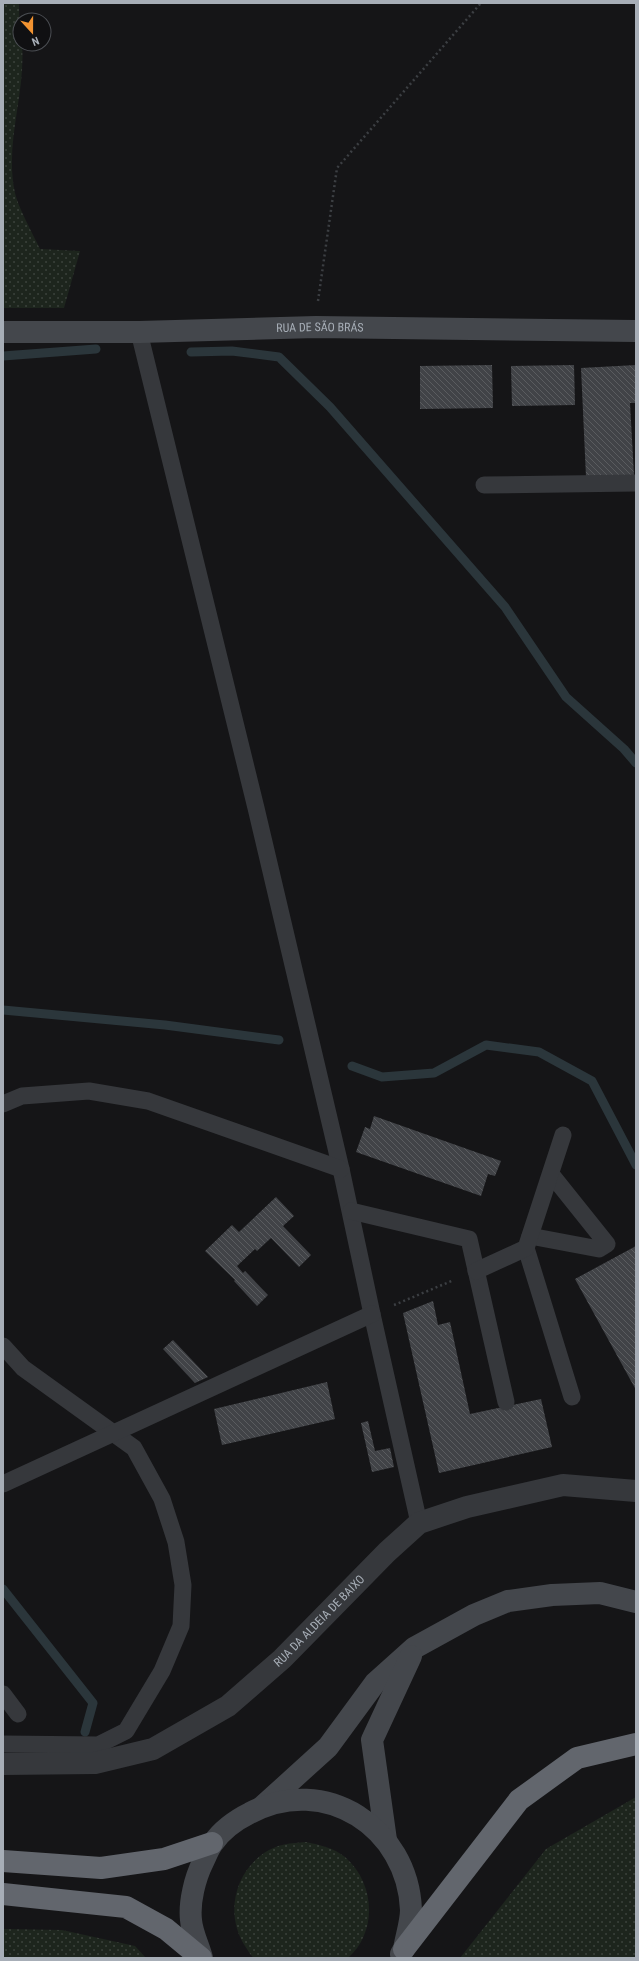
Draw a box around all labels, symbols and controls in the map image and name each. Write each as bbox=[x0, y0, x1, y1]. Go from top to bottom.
north arrow bbox=[12, 12, 52, 52]
text: N bbox=[30, 34, 41, 48]
street label: RUA DE SÃO BRÁS bbox=[276, 318, 364, 335]
street label: RUA DA ALDEIA DE BAIXO bbox=[271, 1572, 367, 1670]

